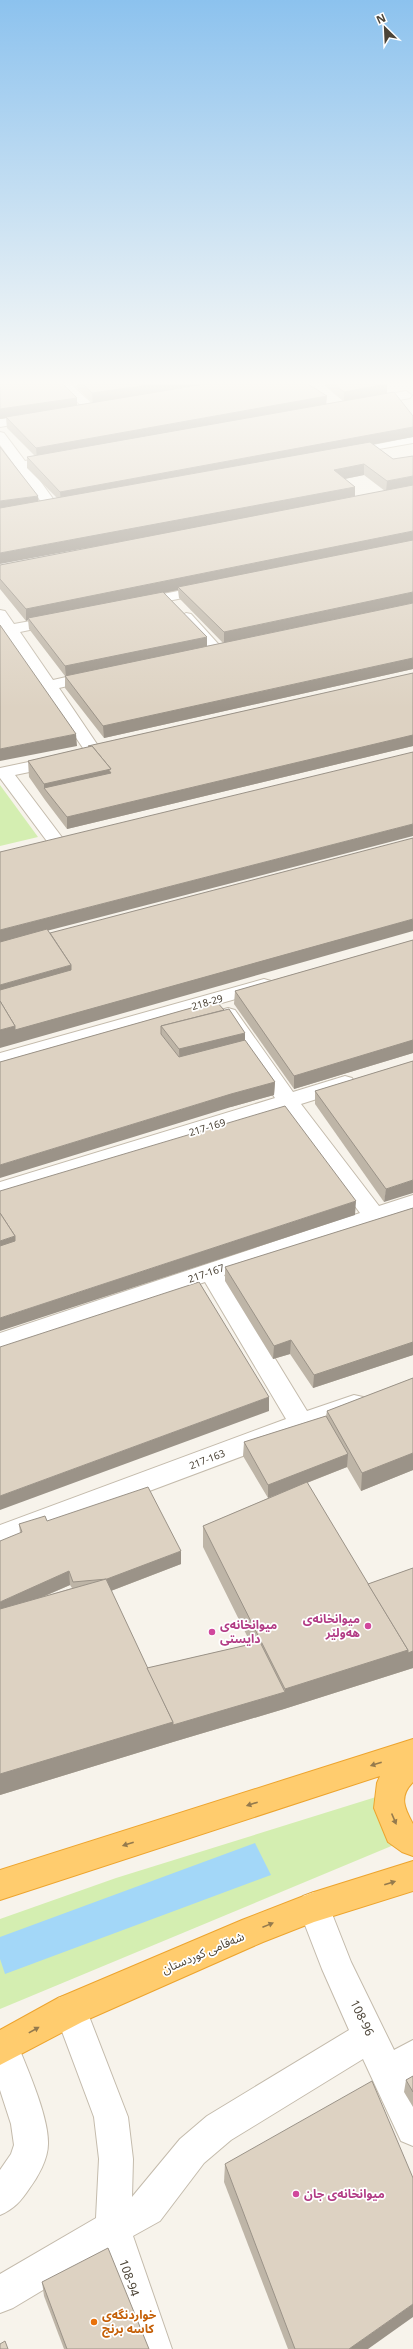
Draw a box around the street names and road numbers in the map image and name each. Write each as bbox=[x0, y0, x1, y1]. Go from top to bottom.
street label: 218-29 bbox=[190, 991, 224, 1013]
street label: 217-169 bbox=[187, 1115, 227, 1139]
street label: 217-167 bbox=[186, 1260, 226, 1286]
street label: 217-163 bbox=[187, 1446, 227, 1472]
street label: شەقامی کوردستان bbox=[159, 1927, 247, 1978]
street label: 108-96 bbox=[346, 1997, 379, 2039]
street label: 108-94 bbox=[115, 2257, 144, 2299]

